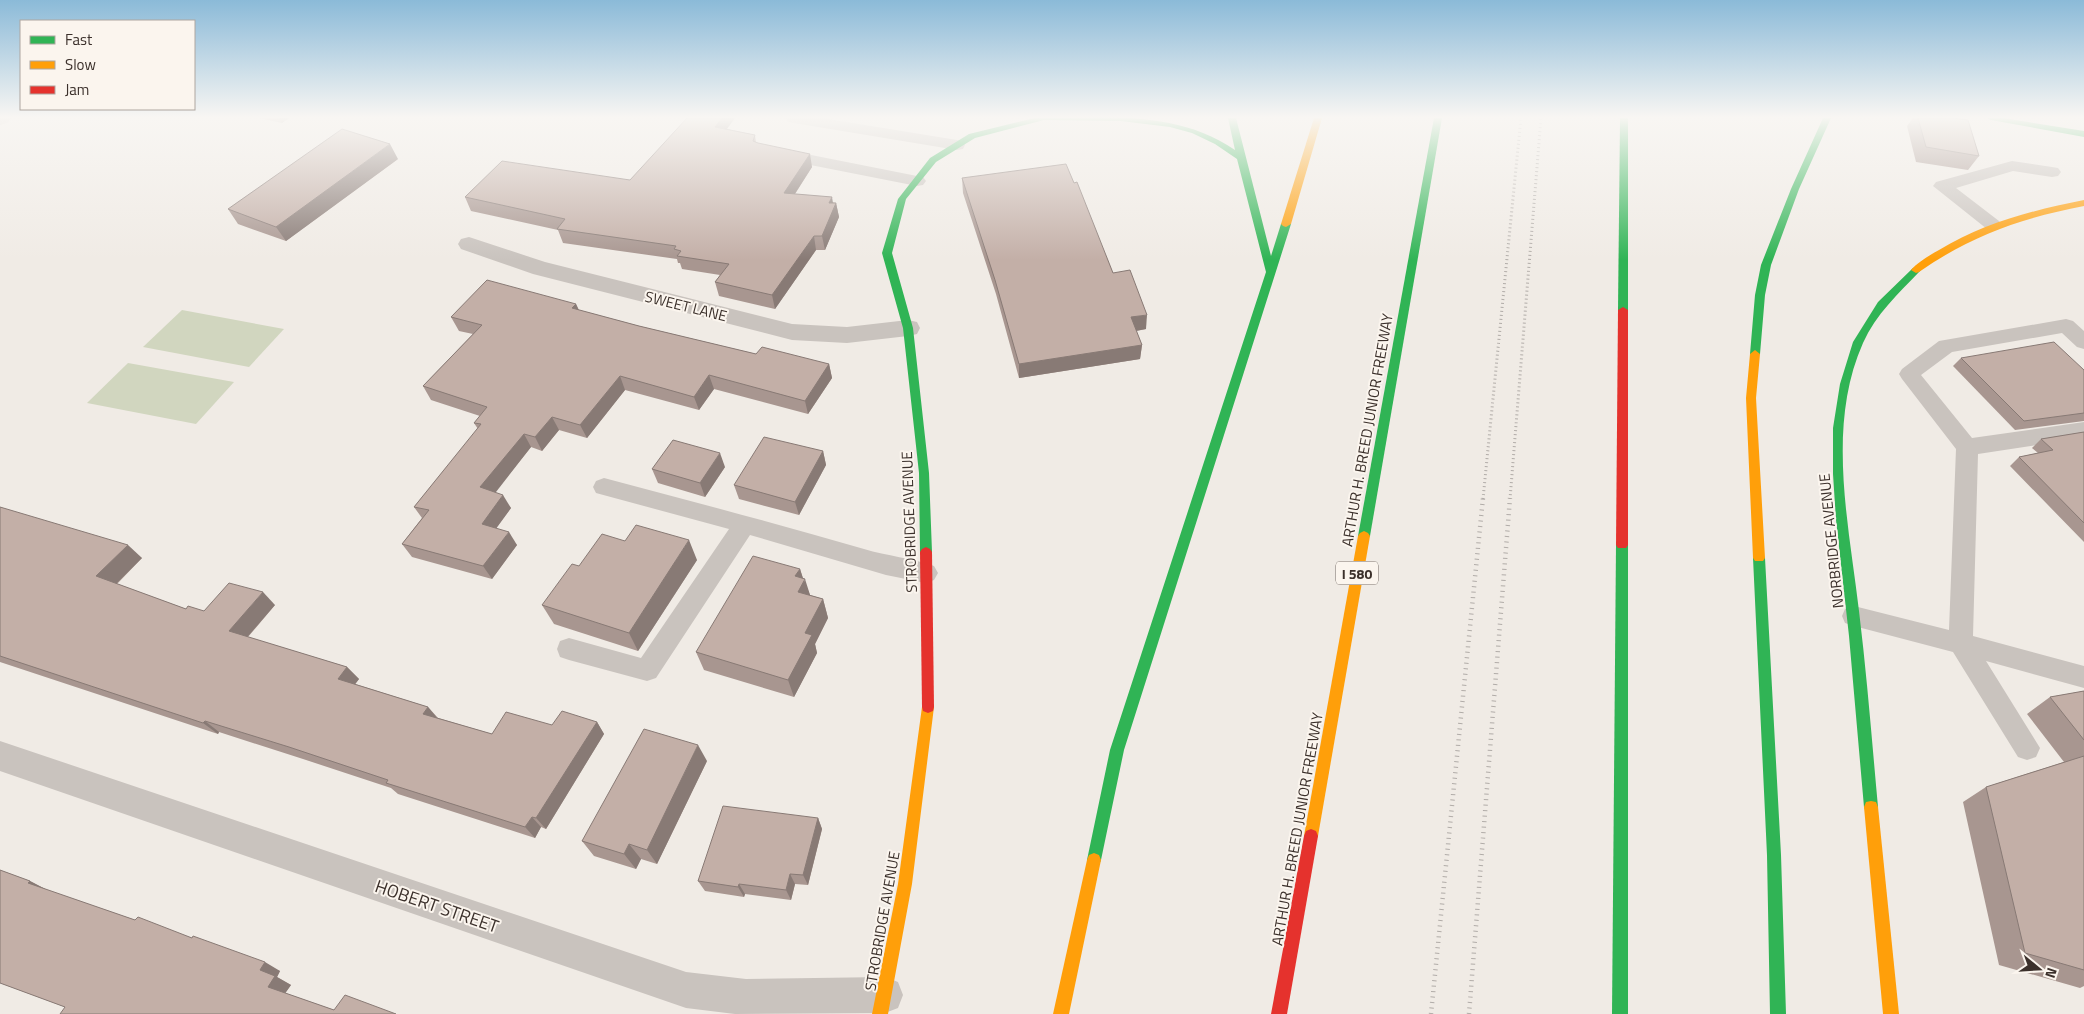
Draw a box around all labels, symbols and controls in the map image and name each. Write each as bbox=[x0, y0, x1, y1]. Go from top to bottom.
legend bbox=[20, 20, 195, 110]
text: Fast bbox=[65, 28, 93, 51]
text: Slow bbox=[65, 53, 96, 76]
text: Jam bbox=[65, 78, 89, 101]
street label: SWEET LANE bbox=[643, 285, 729, 327]
street label: ARTHUR H. BREED JUNIOR FREEWAY bbox=[1335, 312, 1399, 548]
street label: STROBRIDGE AVENUE bbox=[895, 451, 923, 593]
street label: NORBRIDGE AVENUE bbox=[1812, 472, 1850, 610]
road number: I 580 bbox=[1336, 562, 1378, 584]
street label: ARTHUR H. BREED JUNIOR FREEWAY bbox=[1265, 711, 1329, 947]
street label: STROBRIDGE AVENUE bbox=[858, 849, 906, 993]
street label: HOBERT STREET bbox=[372, 872, 503, 940]
north arrow bbox=[2014, 944, 2064, 994]
text: N bbox=[2040, 965, 2063, 981]

